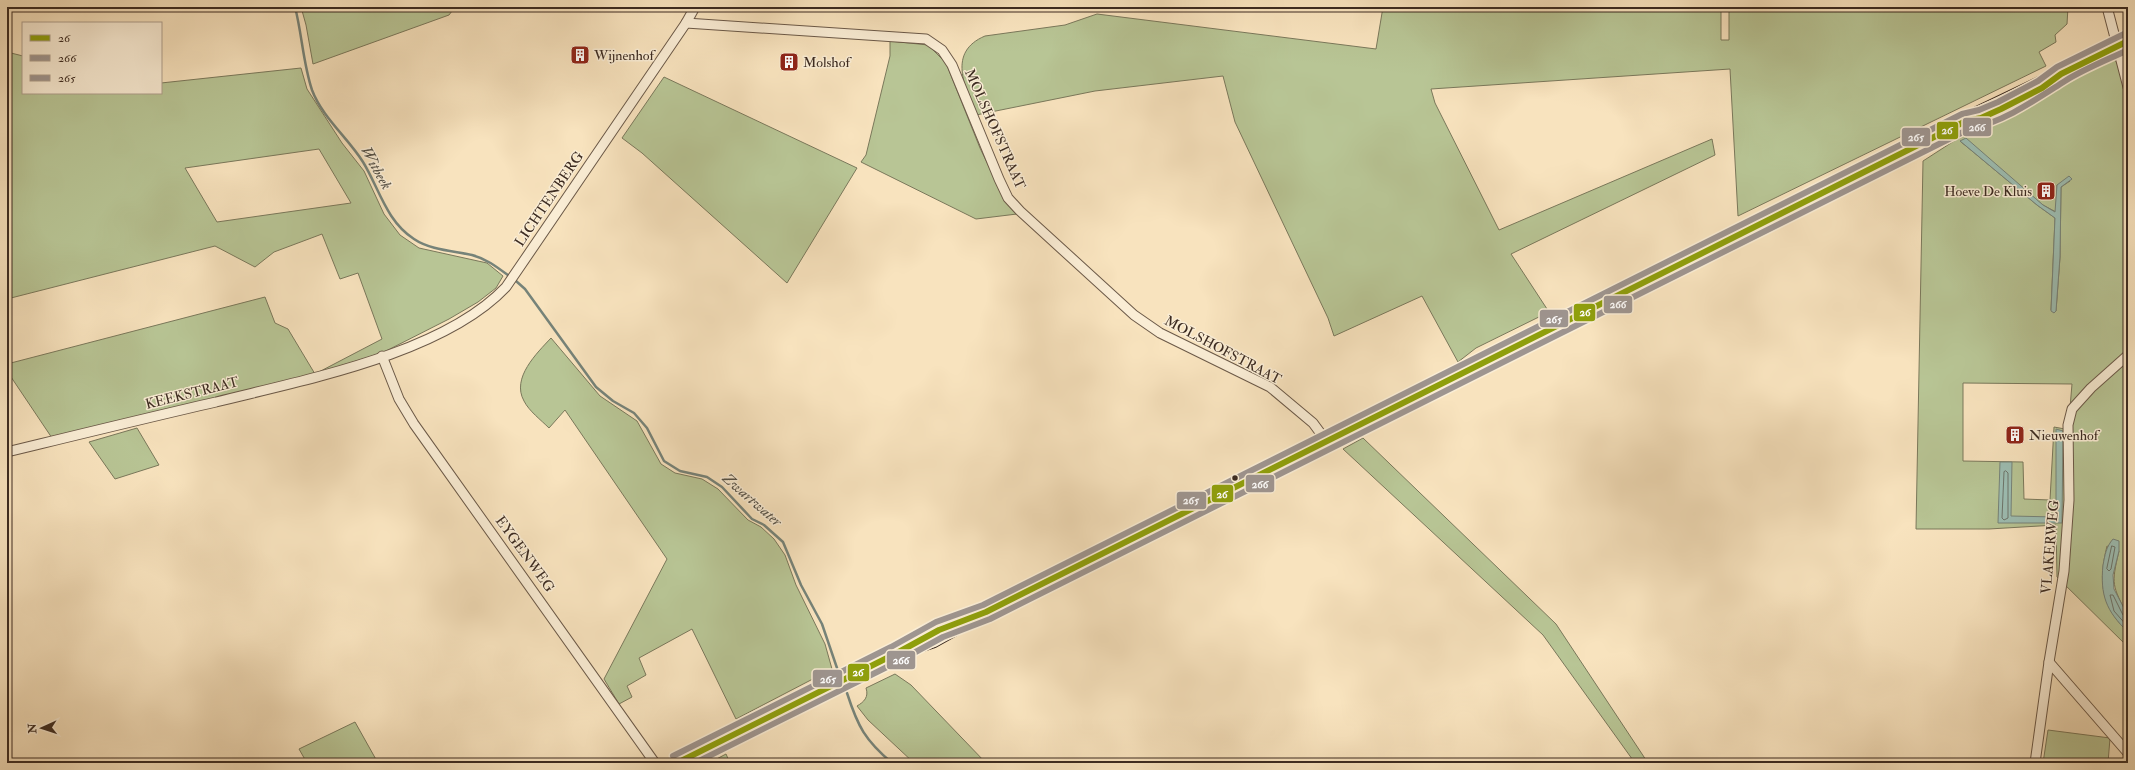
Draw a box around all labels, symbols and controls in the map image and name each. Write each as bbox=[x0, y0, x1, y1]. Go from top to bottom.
legend bbox=[22, 22, 162, 94]
text: 26 bbox=[58, 31, 71, 46]
building icon: Wijnenhof bbox=[569, 44, 591, 66]
place label: Wijnenhof bbox=[593, 47, 657, 64]
text: 266 bbox=[58, 51, 77, 66]
building icon: Molshof bbox=[778, 51, 800, 73]
place label: Molshof bbox=[803, 54, 852, 71]
street label: MOLSHOFSTRAAT bbox=[961, 66, 1029, 192]
text: 265 bbox=[58, 71, 76, 86]
line badge: 266 bbox=[1962, 117, 1992, 137]
line badge: 26 bbox=[1936, 121, 1959, 140]
text: 266 bbox=[1969, 121, 1987, 134]
text: 26 bbox=[1941, 124, 1954, 137]
line badge: 265 bbox=[1901, 127, 1931, 147]
text: 265 bbox=[1908, 131, 1924, 144]
water label: Witbeek bbox=[356, 143, 396, 193]
street label: LICHTENBERG bbox=[511, 148, 587, 250]
building icon: Hoeve De Kluis bbox=[2035, 180, 2057, 202]
place label: Hoeve De Kluis bbox=[1944, 183, 2032, 200]
line badge: 266 bbox=[1603, 295, 1633, 314]
text: 266 bbox=[1610, 298, 1628, 311]
line badge: 26 bbox=[1573, 303, 1596, 322]
text: 26 bbox=[1579, 306, 1592, 319]
line badge: 265 bbox=[1539, 309, 1569, 328]
street label: MOLSHOFSTRAAT bbox=[1162, 312, 1285, 388]
text: 265 bbox=[1546, 313, 1562, 326]
street label: KEEKSTRAAT bbox=[144, 373, 241, 413]
building icon: Nieuwenhof bbox=[2004, 424, 2026, 446]
place label: Nieuwenhof bbox=[2029, 427, 2101, 444]
water label: Zwartwater bbox=[718, 468, 787, 532]
unlabelled marker bbox=[1230, 473, 1240, 483]
line badge: 266 bbox=[1245, 474, 1275, 493]
text: 266 bbox=[1252, 478, 1270, 491]
line badge: 26 bbox=[1211, 484, 1234, 503]
text: 26 bbox=[1216, 488, 1229, 501]
line badge: 265 bbox=[1176, 491, 1207, 510]
text: 265 bbox=[1183, 494, 1199, 507]
street label: VLAKERWEG bbox=[2037, 499, 2063, 595]
street label: EYGENWEG bbox=[492, 513, 558, 595]
line badge: 266 bbox=[886, 650, 916, 670]
text: 266 bbox=[893, 654, 911, 667]
line badge: 26 bbox=[847, 663, 870, 682]
text: 26 bbox=[852, 666, 865, 679]
line badge: 265 bbox=[812, 669, 843, 688]
text: 265 bbox=[820, 673, 836, 686]
north arrow bbox=[22, 708, 62, 748]
text: N bbox=[26, 722, 39, 735]

